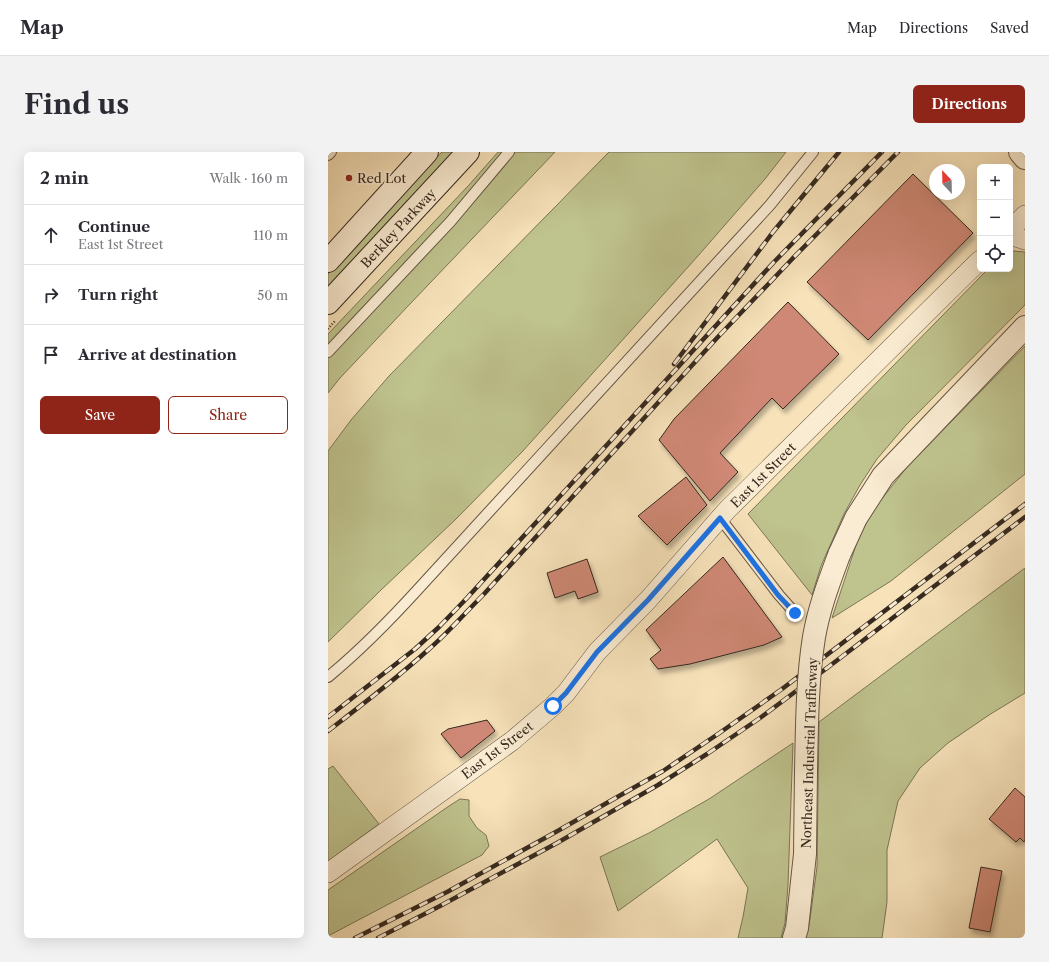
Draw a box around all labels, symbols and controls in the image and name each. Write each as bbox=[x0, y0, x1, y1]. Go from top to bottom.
text: Map bbox=[20, 16, 64, 39]
text: Map bbox=[847, 19, 877, 37]
text: Directions bbox=[899, 19, 968, 37]
text: Saved bbox=[990, 19, 1029, 37]
button: Directions bbox=[913, 85, 1025, 123]
text: Find us bbox=[24, 87, 129, 121]
north arrow bbox=[929, 164, 965, 200]
map controls bbox=[977, 164, 1013, 272]
button: + bbox=[977, 164, 1013, 200]
text: 2 min bbox=[40, 168, 89, 188]
text: Walk · 160 m bbox=[209, 170, 288, 186]
place label: Red Lot bbox=[357, 170, 407, 186]
marker: Red Lot bbox=[344, 173, 354, 183]
street label: Berkley Parkway bbox=[357, 184, 439, 271]
button: − bbox=[977, 200, 1013, 236]
text: Continue bbox=[78, 217, 150, 236]
icon: ahead bbox=[40, 224, 62, 246]
text: 110 m bbox=[253, 227, 288, 243]
text: East 1st Street bbox=[78, 236, 163, 252]
button: locate bbox=[977, 236, 1013, 272]
icon: right bbox=[40, 284, 62, 306]
text: Turn right bbox=[78, 285, 158, 304]
text: 50 m bbox=[257, 287, 288, 303]
icon: arrive bbox=[40, 344, 62, 366]
text: Arrive at destination bbox=[78, 345, 237, 364]
button: Save bbox=[40, 396, 160, 434]
button: Share bbox=[168, 396, 288, 434]
street label: East 1st Street bbox=[727, 439, 799, 511]
route end bbox=[786, 604, 804, 622]
street label: Northeast Industrial Trafficway bbox=[798, 656, 820, 849]
route start bbox=[544, 697, 562, 715]
street label: East 1st Street bbox=[458, 718, 536, 782]

